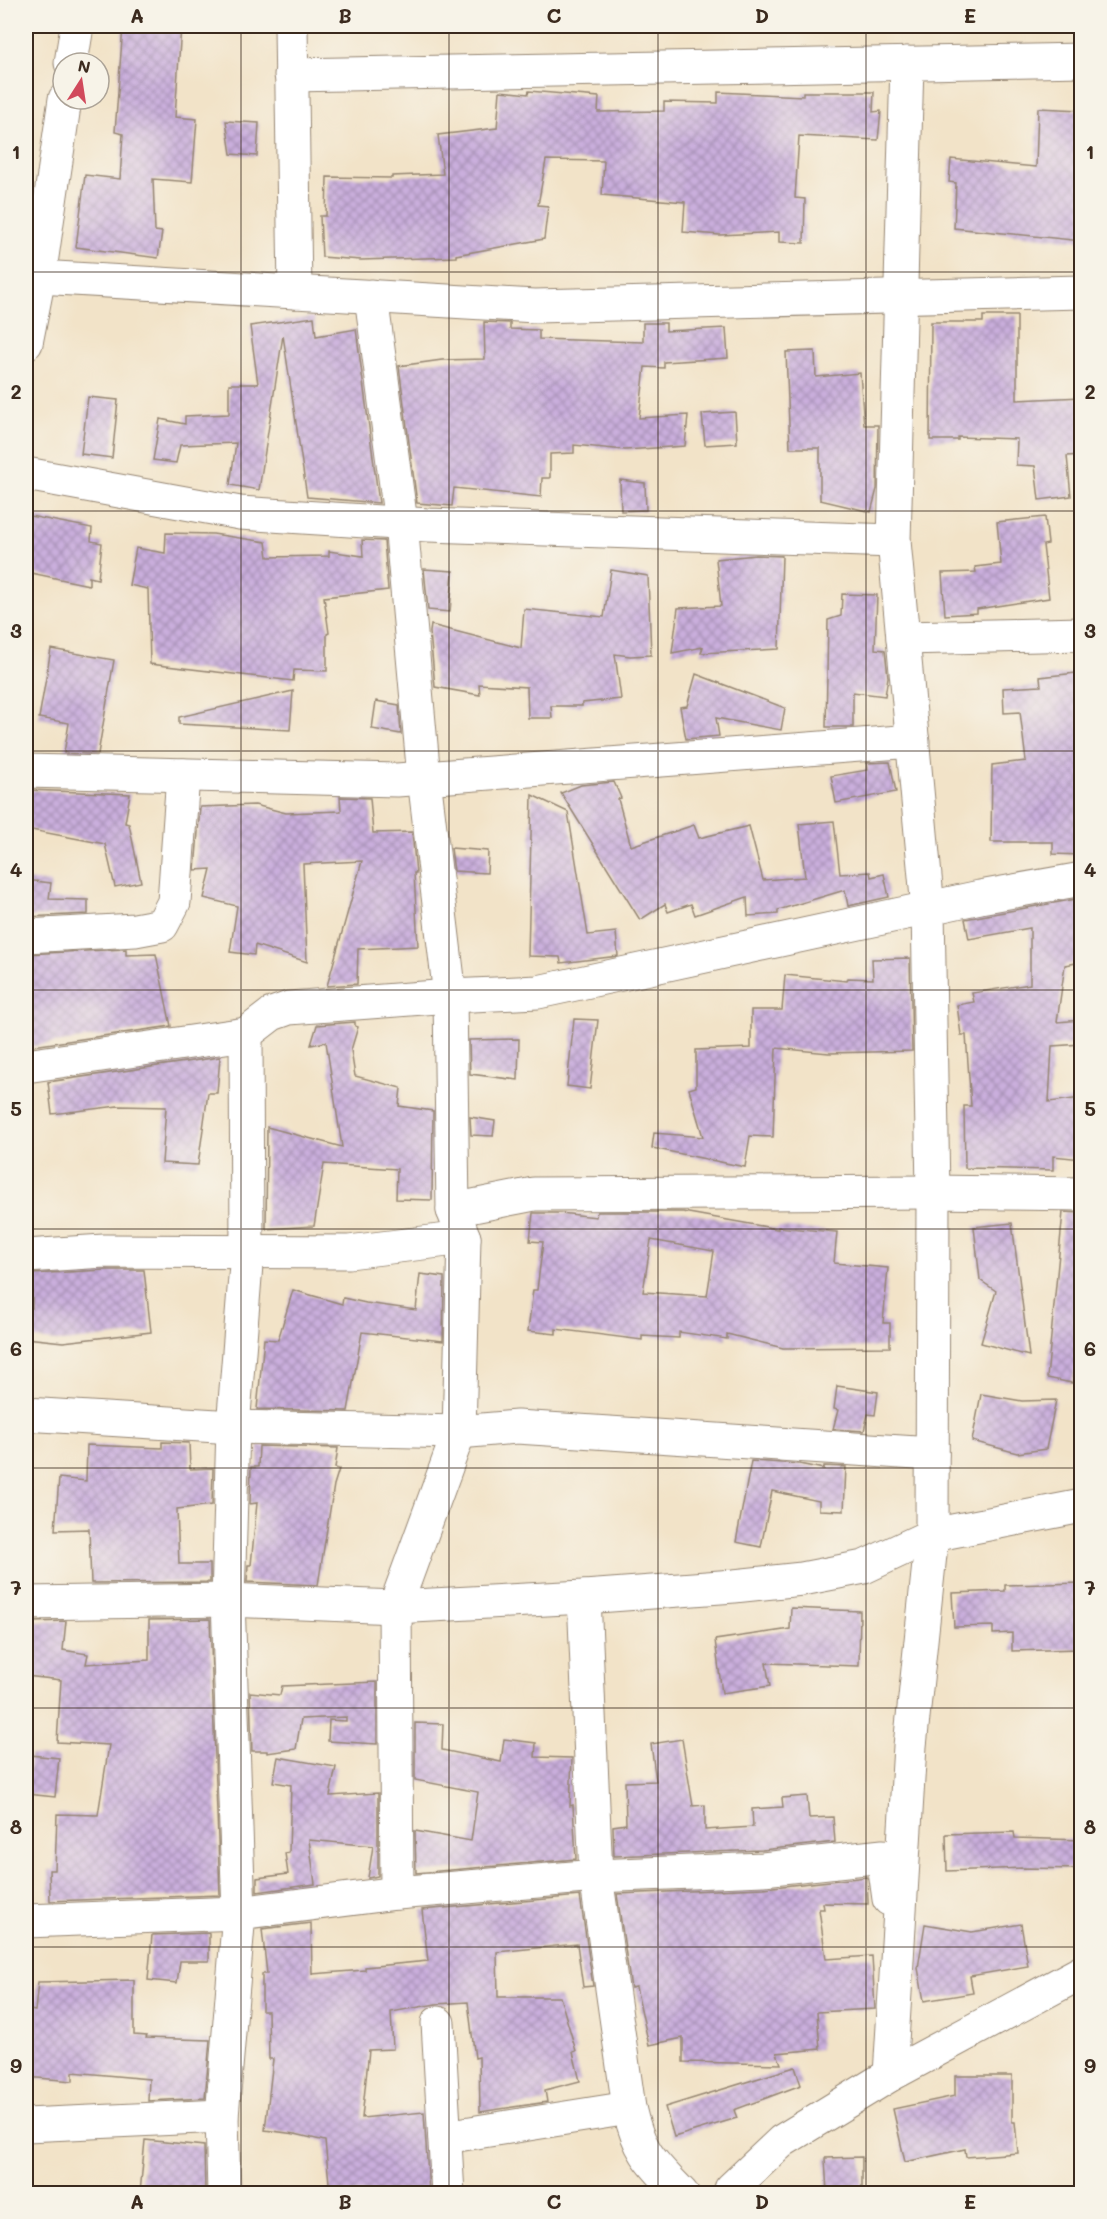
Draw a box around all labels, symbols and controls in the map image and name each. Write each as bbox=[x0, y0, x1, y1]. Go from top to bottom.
text: A bbox=[130, 2, 144, 28]
text: B bbox=[338, 2, 352, 28]
text: C bbox=[547, 2, 562, 28]
text: D bbox=[755, 2, 769, 28]
text: E bbox=[964, 2, 976, 28]
north arrow bbox=[51, 51, 111, 111]
text: N bbox=[76, 54, 92, 77]
text: 1 bbox=[12, 138, 20, 164]
text: 1 bbox=[1086, 138, 1094, 164]
text: 2 bbox=[10, 378, 22, 404]
text: 2 bbox=[1084, 378, 1096, 404]
text: 3 bbox=[10, 617, 22, 643]
text: 3 bbox=[1084, 617, 1096, 643]
text: 4 bbox=[10, 856, 23, 882]
text: 4 bbox=[1084, 856, 1097, 882]
text: 5 bbox=[10, 1095, 22, 1121]
text: 5 bbox=[1084, 1095, 1096, 1121]
text: 6 bbox=[10, 1335, 22, 1361]
text: 6 bbox=[1084, 1335, 1096, 1361]
text: 7 bbox=[10, 1574, 22, 1600]
text: 7 bbox=[1084, 1574, 1096, 1600]
text: 8 bbox=[10, 1813, 22, 1839]
text: 8 bbox=[1084, 1813, 1096, 1839]
text: 9 bbox=[10, 2052, 22, 2078]
text: 9 bbox=[1084, 2052, 1096, 2078]
text: A bbox=[130, 2188, 144, 2214]
text: B bbox=[338, 2188, 352, 2214]
text: C bbox=[547, 2188, 562, 2214]
text: D bbox=[755, 2188, 769, 2214]
text: E bbox=[964, 2188, 976, 2214]

